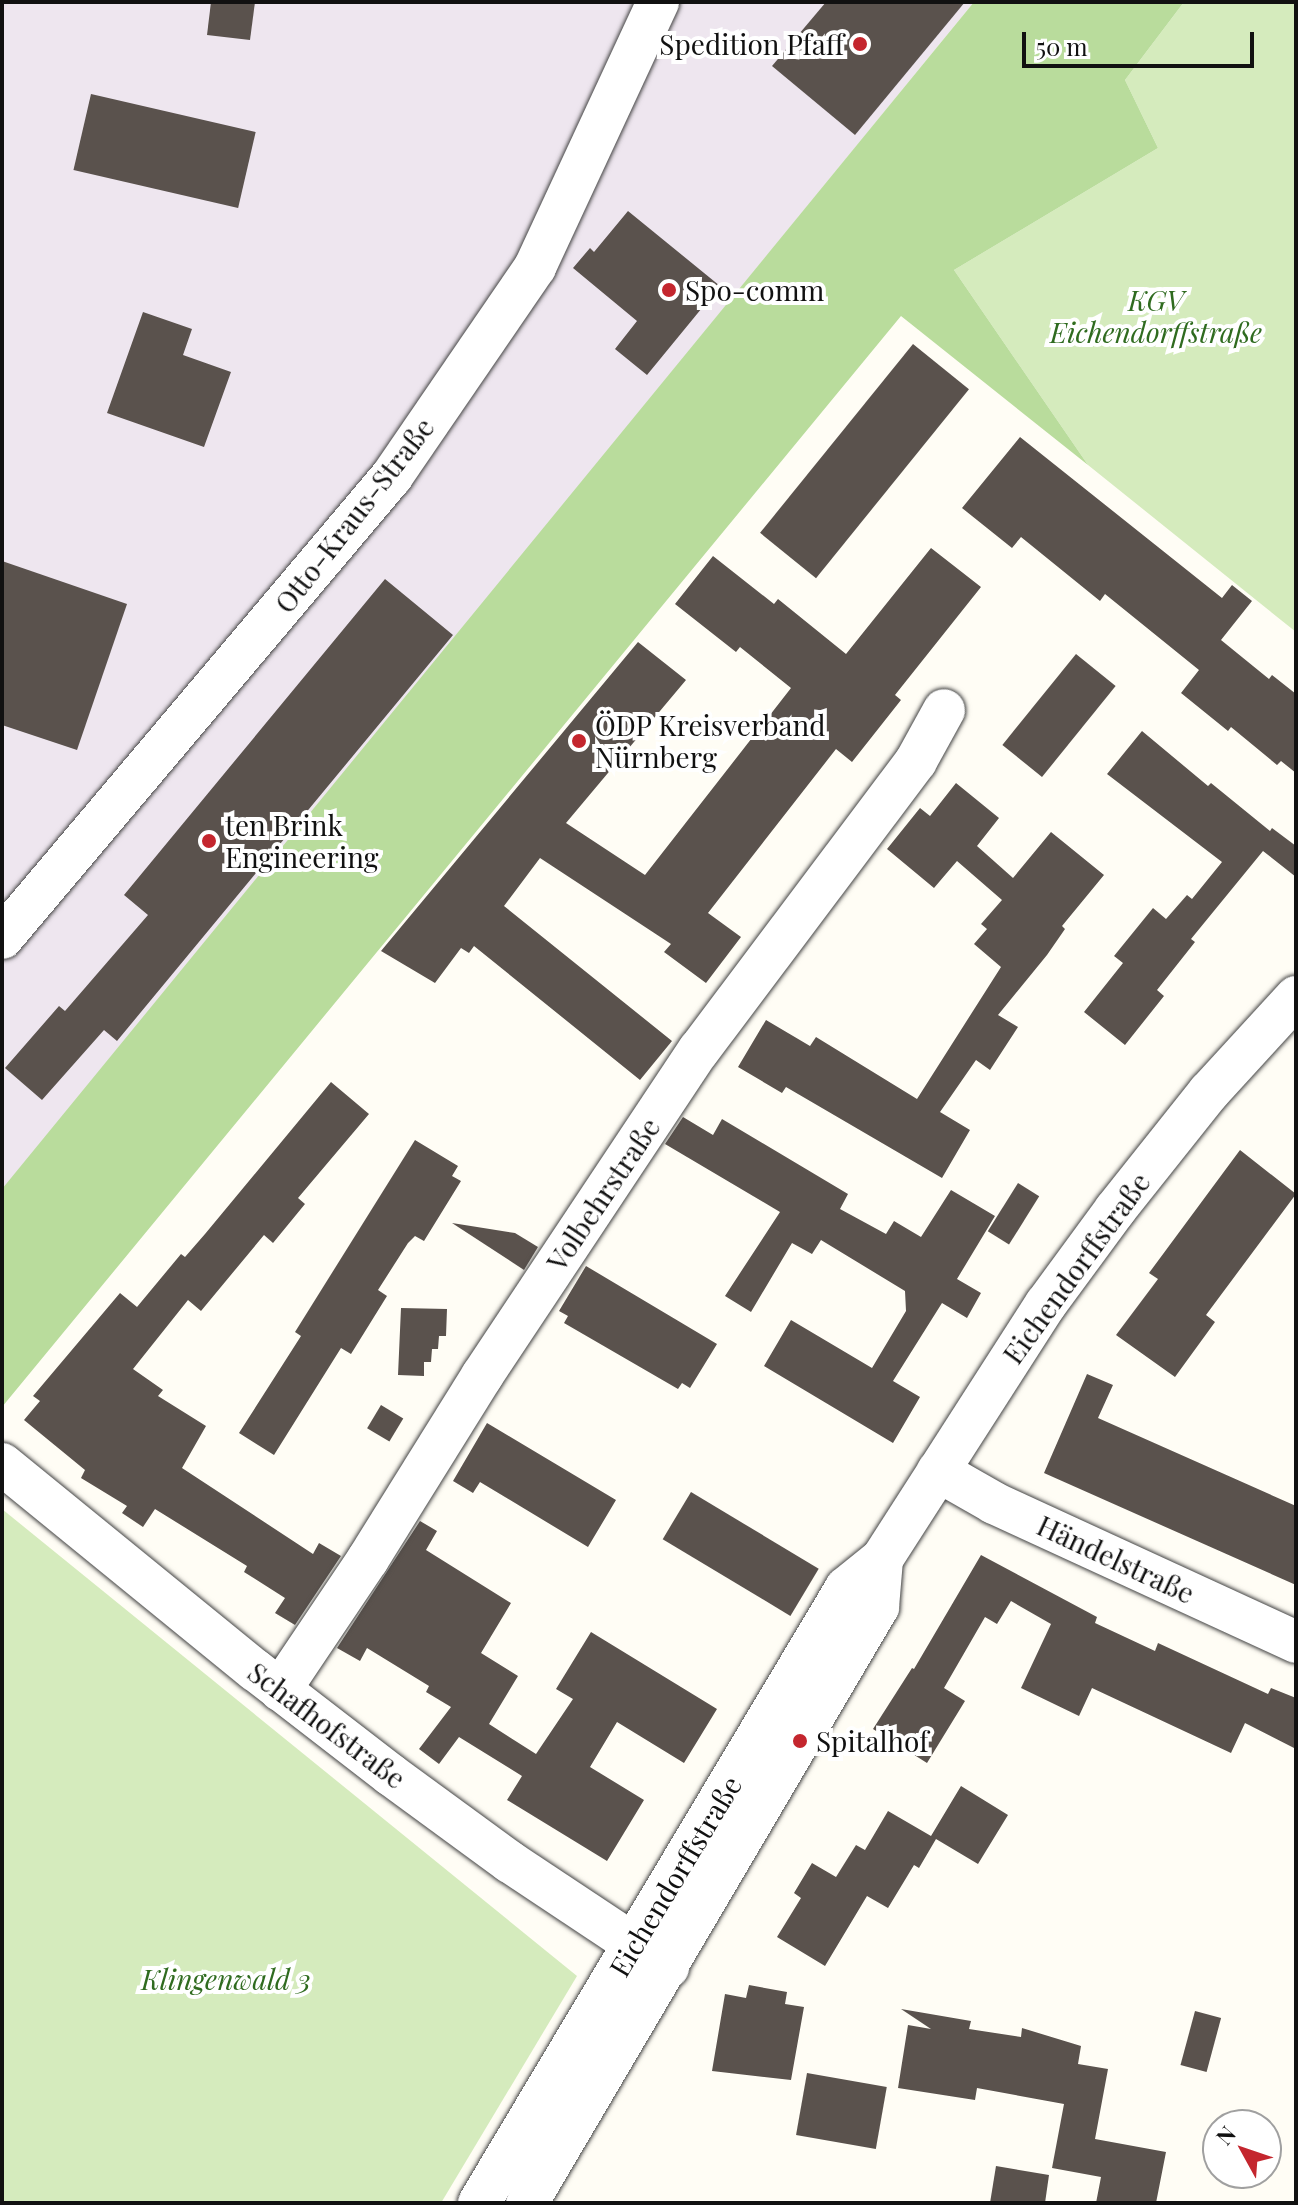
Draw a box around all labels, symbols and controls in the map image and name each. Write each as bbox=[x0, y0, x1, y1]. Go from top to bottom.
scale bar bbox=[1026, 16, 1258, 66]
place label: Spedition Pfaff bbox=[659, 27, 844, 61]
text: 50 m bbox=[1036, 30, 1088, 62]
marker: Spedition Pfaff bbox=[851, 35, 869, 53]
place label: Spo-comm bbox=[685, 273, 824, 307]
marker: Spo-comm bbox=[660, 281, 678, 299]
park label: KGV Eichendorffstraße bbox=[1050, 283, 1262, 349]
street label: Otto-Kraus-Straße bbox=[267, 411, 441, 619]
place label: ÖDP Kreisverband Nürnberg bbox=[595, 708, 826, 774]
marker: ÖDP Kreisverband Nürnberg bbox=[570, 732, 588, 750]
place label: ten Brink Engineering bbox=[225, 808, 378, 874]
marker: ten Brink Engineering bbox=[200, 832, 218, 850]
street label: Volbehrstraße bbox=[540, 1111, 666, 1277]
street label: Eichendorffstraße bbox=[995, 1166, 1157, 1370]
street label: Händelstraße bbox=[1032, 1508, 1200, 1610]
street label: Schafhofstraße bbox=[242, 1655, 412, 1795]
place label: Spitalhof bbox=[816, 1724, 929, 1758]
marker: Spitalhof bbox=[791, 1732, 809, 1750]
street label: Eichendorffstraße bbox=[602, 1770, 748, 1982]
park label: Klingenwald 3 bbox=[141, 1962, 311, 1996]
north arrow bbox=[1202, 2109, 1282, 2189]
text: N bbox=[1209, 2119, 1242, 2151]

